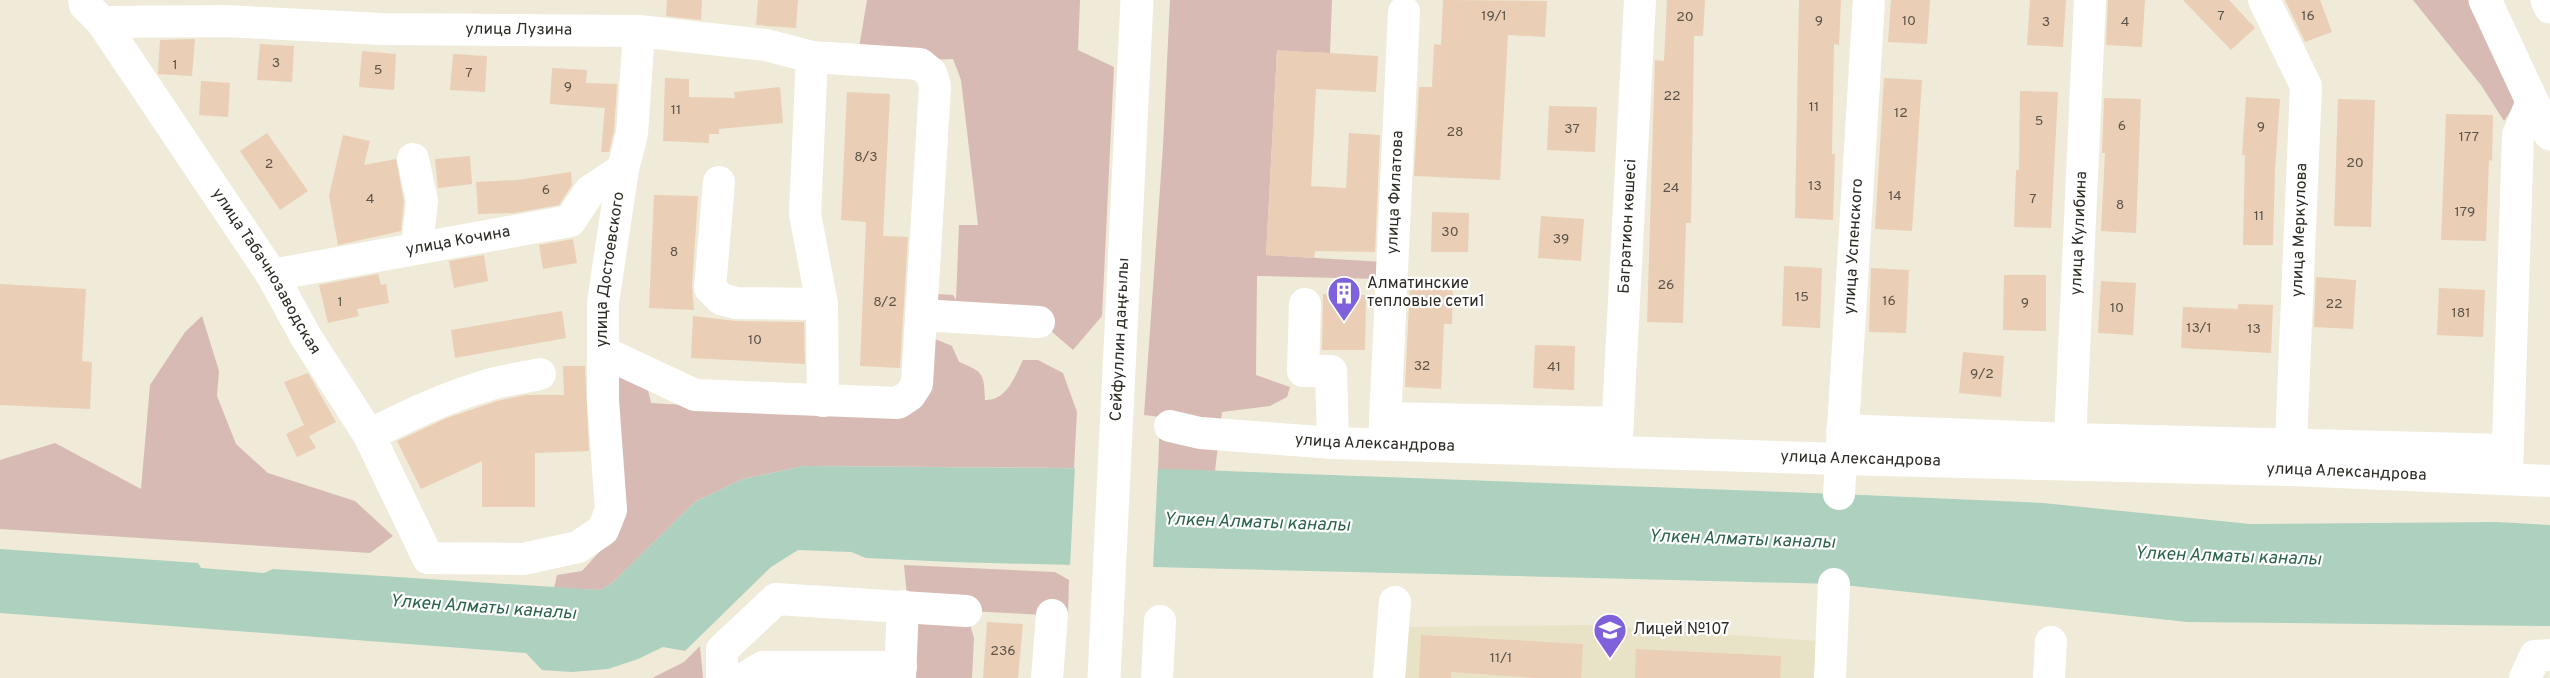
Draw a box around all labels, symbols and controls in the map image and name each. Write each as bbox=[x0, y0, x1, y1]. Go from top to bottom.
house number: 19/1 bbox=[1481, 8, 1507, 25]
house number: 7 bbox=[2217, 8, 2225, 25]
house number: 16 bbox=[2301, 8, 2315, 25]
house number: 20 bbox=[1676, 9, 1694, 26]
house number: 9 bbox=[1815, 13, 1823, 30]
house number: 10 bbox=[1902, 13, 1916, 30]
house number: 3 bbox=[2042, 14, 2050, 31]
house number: 4 bbox=[2121, 14, 2129, 31]
street label: улица Лузина bbox=[465, 20, 572, 40]
house number: 3 bbox=[272, 55, 280, 72]
house number: 1 bbox=[172, 57, 178, 74]
house number: 5 bbox=[374, 62, 382, 79]
house number: 7 bbox=[465, 65, 473, 82]
house number: 9 bbox=[564, 79, 572, 96]
house number: 22 bbox=[1663, 88, 1681, 105]
house number: 11 bbox=[1809, 99, 1819, 116]
house number: 11 bbox=[671, 102, 681, 119]
house number: 12 bbox=[1894, 105, 1908, 122]
house number: 5 bbox=[2035, 113, 2043, 130]
house number: 6 bbox=[2118, 118, 2126, 135]
house number: 9 bbox=[2257, 119, 2265, 136]
house number: 37 bbox=[1564, 121, 1580, 138]
house number: 28 bbox=[1446, 124, 1464, 141]
house number: 177 bbox=[2459, 129, 2479, 146]
street label: улица Филатова bbox=[1383, 130, 1409, 255]
house number: 8/3 bbox=[854, 149, 878, 166]
house number: 20 bbox=[2346, 155, 2364, 172]
house number: 2 bbox=[265, 156, 273, 173]
street label: Багратион көшесі bbox=[1614, 158, 1642, 294]
street label: улица Меркулова bbox=[2288, 163, 2312, 297]
street label: улица Кулибина bbox=[2067, 171, 2092, 296]
house number: 13 bbox=[1808, 178, 1822, 195]
street label: улица Успенского bbox=[1840, 178, 1868, 315]
house number: 24 bbox=[1662, 180, 1680, 197]
house number: 6 bbox=[542, 182, 550, 199]
street label: улица Табачнозаводская bbox=[207, 185, 325, 359]
house number: 14 bbox=[1888, 188, 1902, 205]
street label: улица Достоевского bbox=[593, 190, 629, 347]
house number: 4 bbox=[366, 191, 374, 208]
house number: 7 bbox=[2029, 191, 2037, 208]
house number: 8 bbox=[2116, 197, 2124, 214]
house number: 179 bbox=[2455, 204, 2475, 221]
house number: 11 bbox=[2254, 208, 2264, 225]
street label: улица Кочина bbox=[404, 222, 512, 261]
house number: 30 bbox=[1441, 224, 1459, 241]
house number: 39 bbox=[1553, 231, 1569, 248]
house number: 8 bbox=[670, 244, 678, 261]
street label: Сейфуллин даңғылы bbox=[1107, 257, 1134, 422]
place label: Алматинские тепловые сети1 bbox=[1367, 274, 1485, 312]
building icon: Алматинские тепловые сети1 bbox=[1326, 275, 1362, 322]
house number: 26 bbox=[1658, 277, 1674, 294]
house number: 15 bbox=[1795, 289, 1809, 306]
house number: 16 bbox=[1882, 293, 1896, 310]
house number: 1 bbox=[337, 294, 343, 311]
house number: 8/2 bbox=[873, 294, 897, 311]
house number: 9 bbox=[2021, 295, 2029, 312]
house number: 22 bbox=[2325, 296, 2343, 313]
house number: 10 bbox=[2110, 300, 2124, 317]
house number: 181 bbox=[2452, 305, 2470, 322]
house number: 13/1 bbox=[2186, 320, 2212, 337]
house number: 13 bbox=[2247, 321, 2261, 338]
house number: 10 bbox=[748, 332, 762, 349]
house number: 32 bbox=[1414, 358, 1430, 375]
house number: 41 bbox=[1547, 359, 1561, 376]
house number: 9/2 bbox=[1970, 366, 1994, 383]
street label: улица Александрова bbox=[1294, 430, 1455, 457]
street label: улица Александрова bbox=[1780, 447, 1941, 471]
street label: улица Александрова bbox=[2266, 459, 2427, 486]
water label: Үлкен Алматы каналы bbox=[1163, 508, 1351, 538]
water label: Үлкен Алматы каналы bbox=[1648, 525, 1836, 555]
water label: Үлкен Алматы каналы bbox=[2134, 542, 2322, 572]
water label: Үлкен Алматы каналы bbox=[389, 590, 577, 626]
school or university icon: Лицей №107 bbox=[1592, 612, 1628, 659]
place label: Лицей №107 bbox=[1633, 620, 1729, 640]
house number: 236 bbox=[990, 643, 1016, 660]
house number: 11/1 bbox=[1490, 650, 1512, 667]

